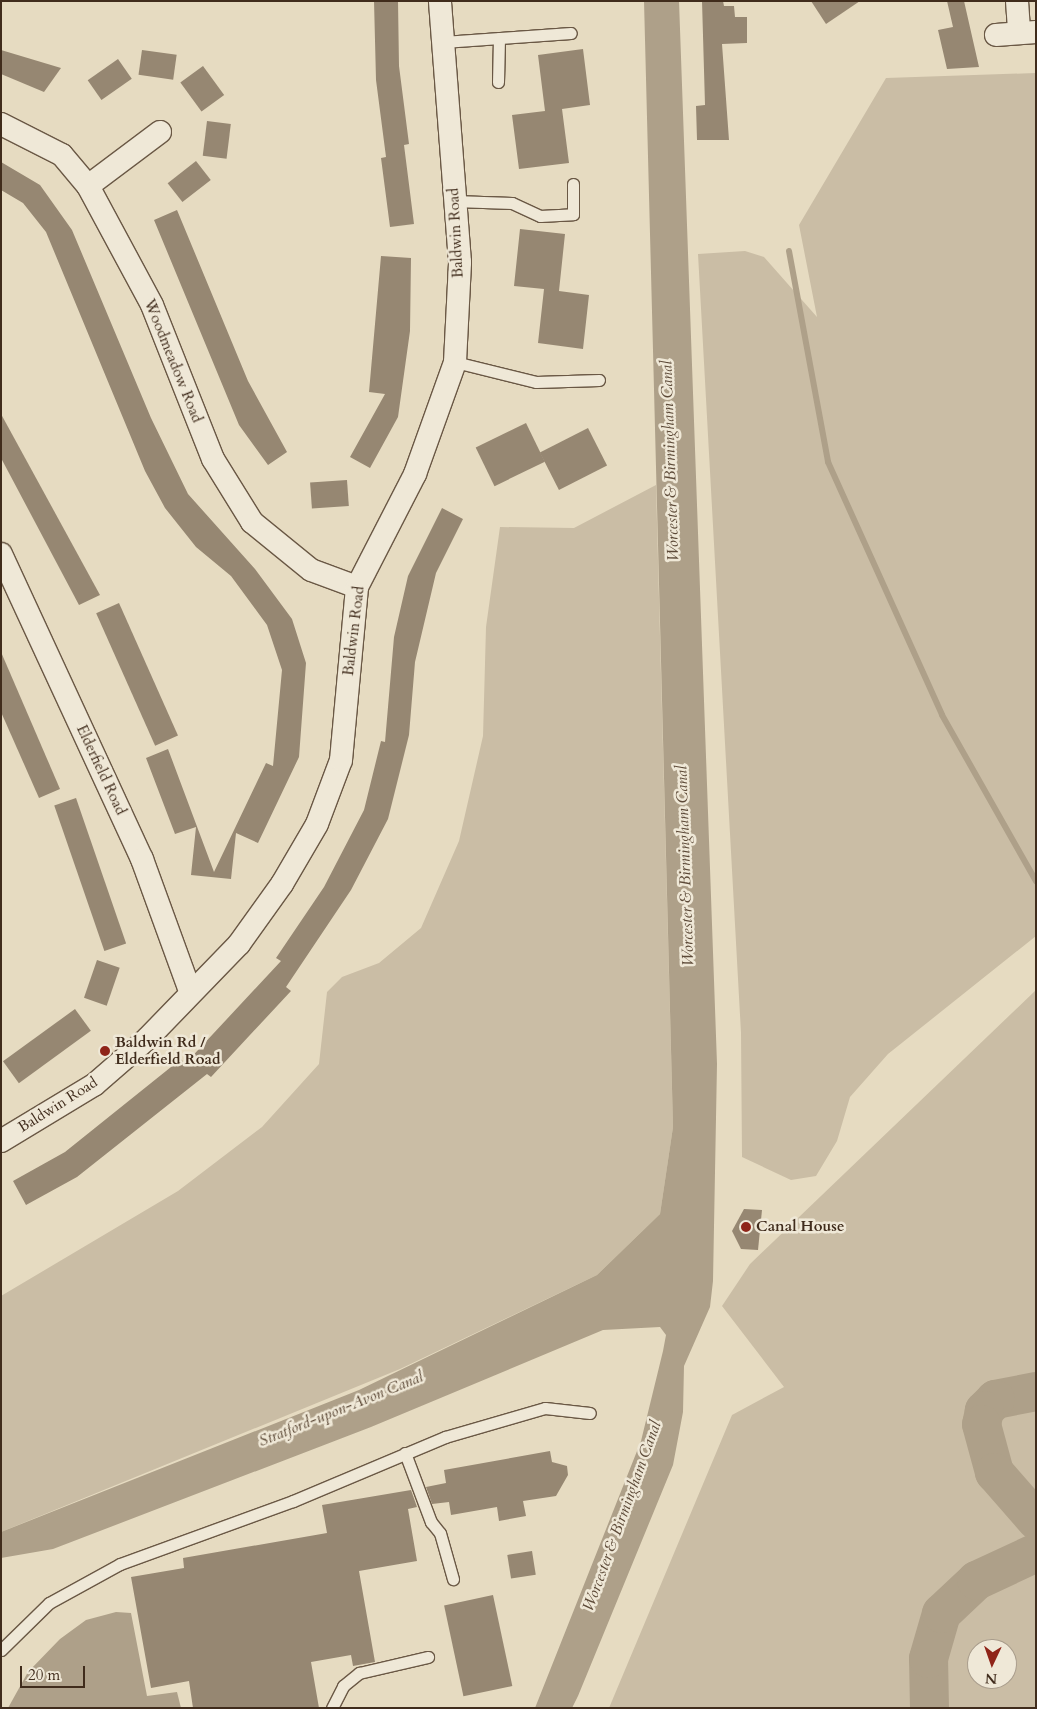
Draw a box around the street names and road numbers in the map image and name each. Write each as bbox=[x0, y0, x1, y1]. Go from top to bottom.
street label: Baldwin Road bbox=[445, 187, 467, 279]
street label: Woodmeadow Road bbox=[140, 297, 206, 425]
street label: Baldwin Road bbox=[340, 585, 368, 677]
street label: Elderfield Road bbox=[72, 722, 130, 818]
street label: Baldwin Road bbox=[15, 1073, 101, 1137]

